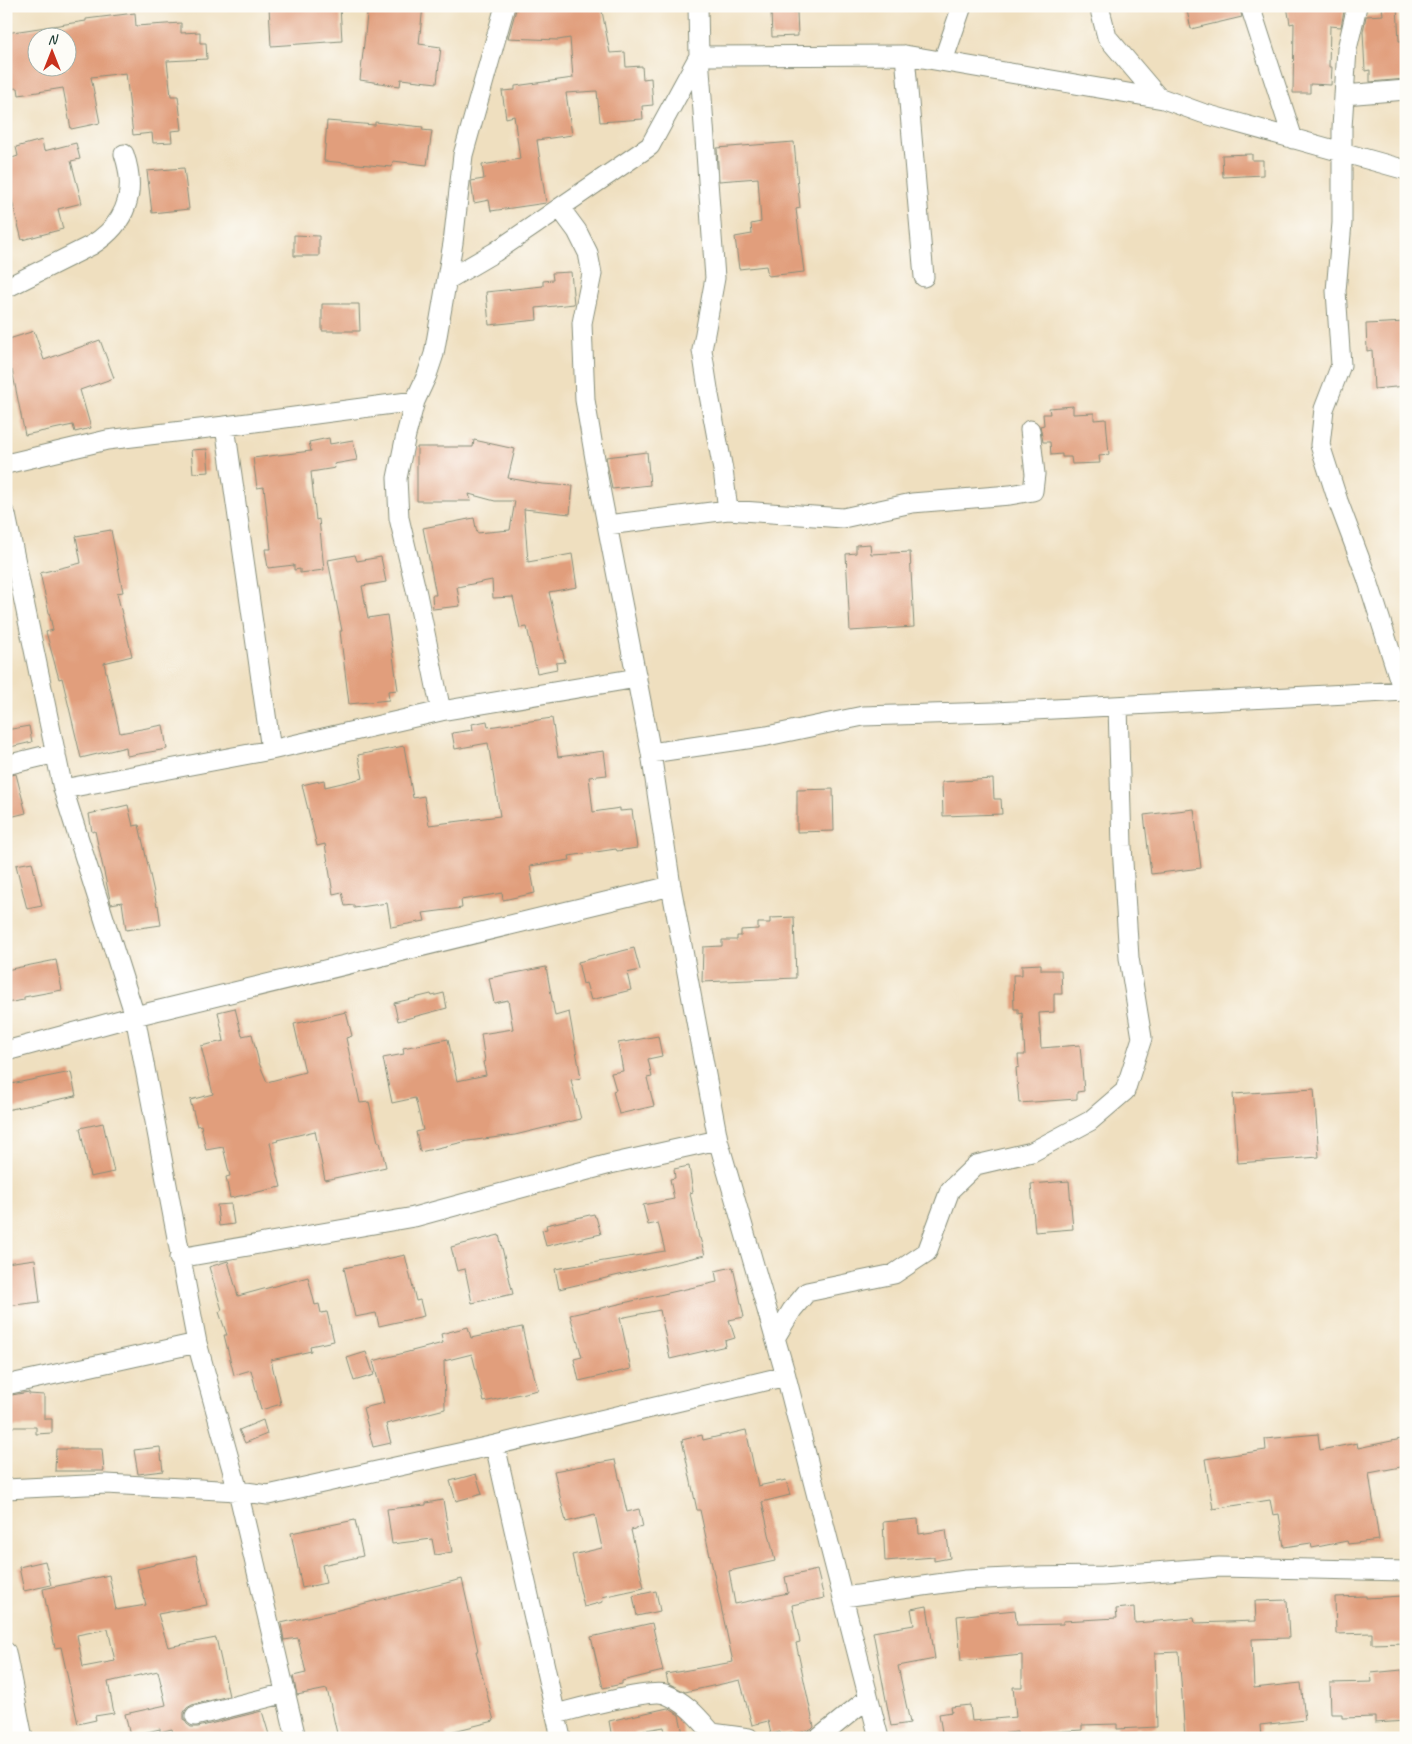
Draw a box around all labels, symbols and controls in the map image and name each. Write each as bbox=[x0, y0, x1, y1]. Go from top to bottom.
north arrow bbox=[28, 28, 78, 78]
text: N bbox=[48, 31, 59, 48]

